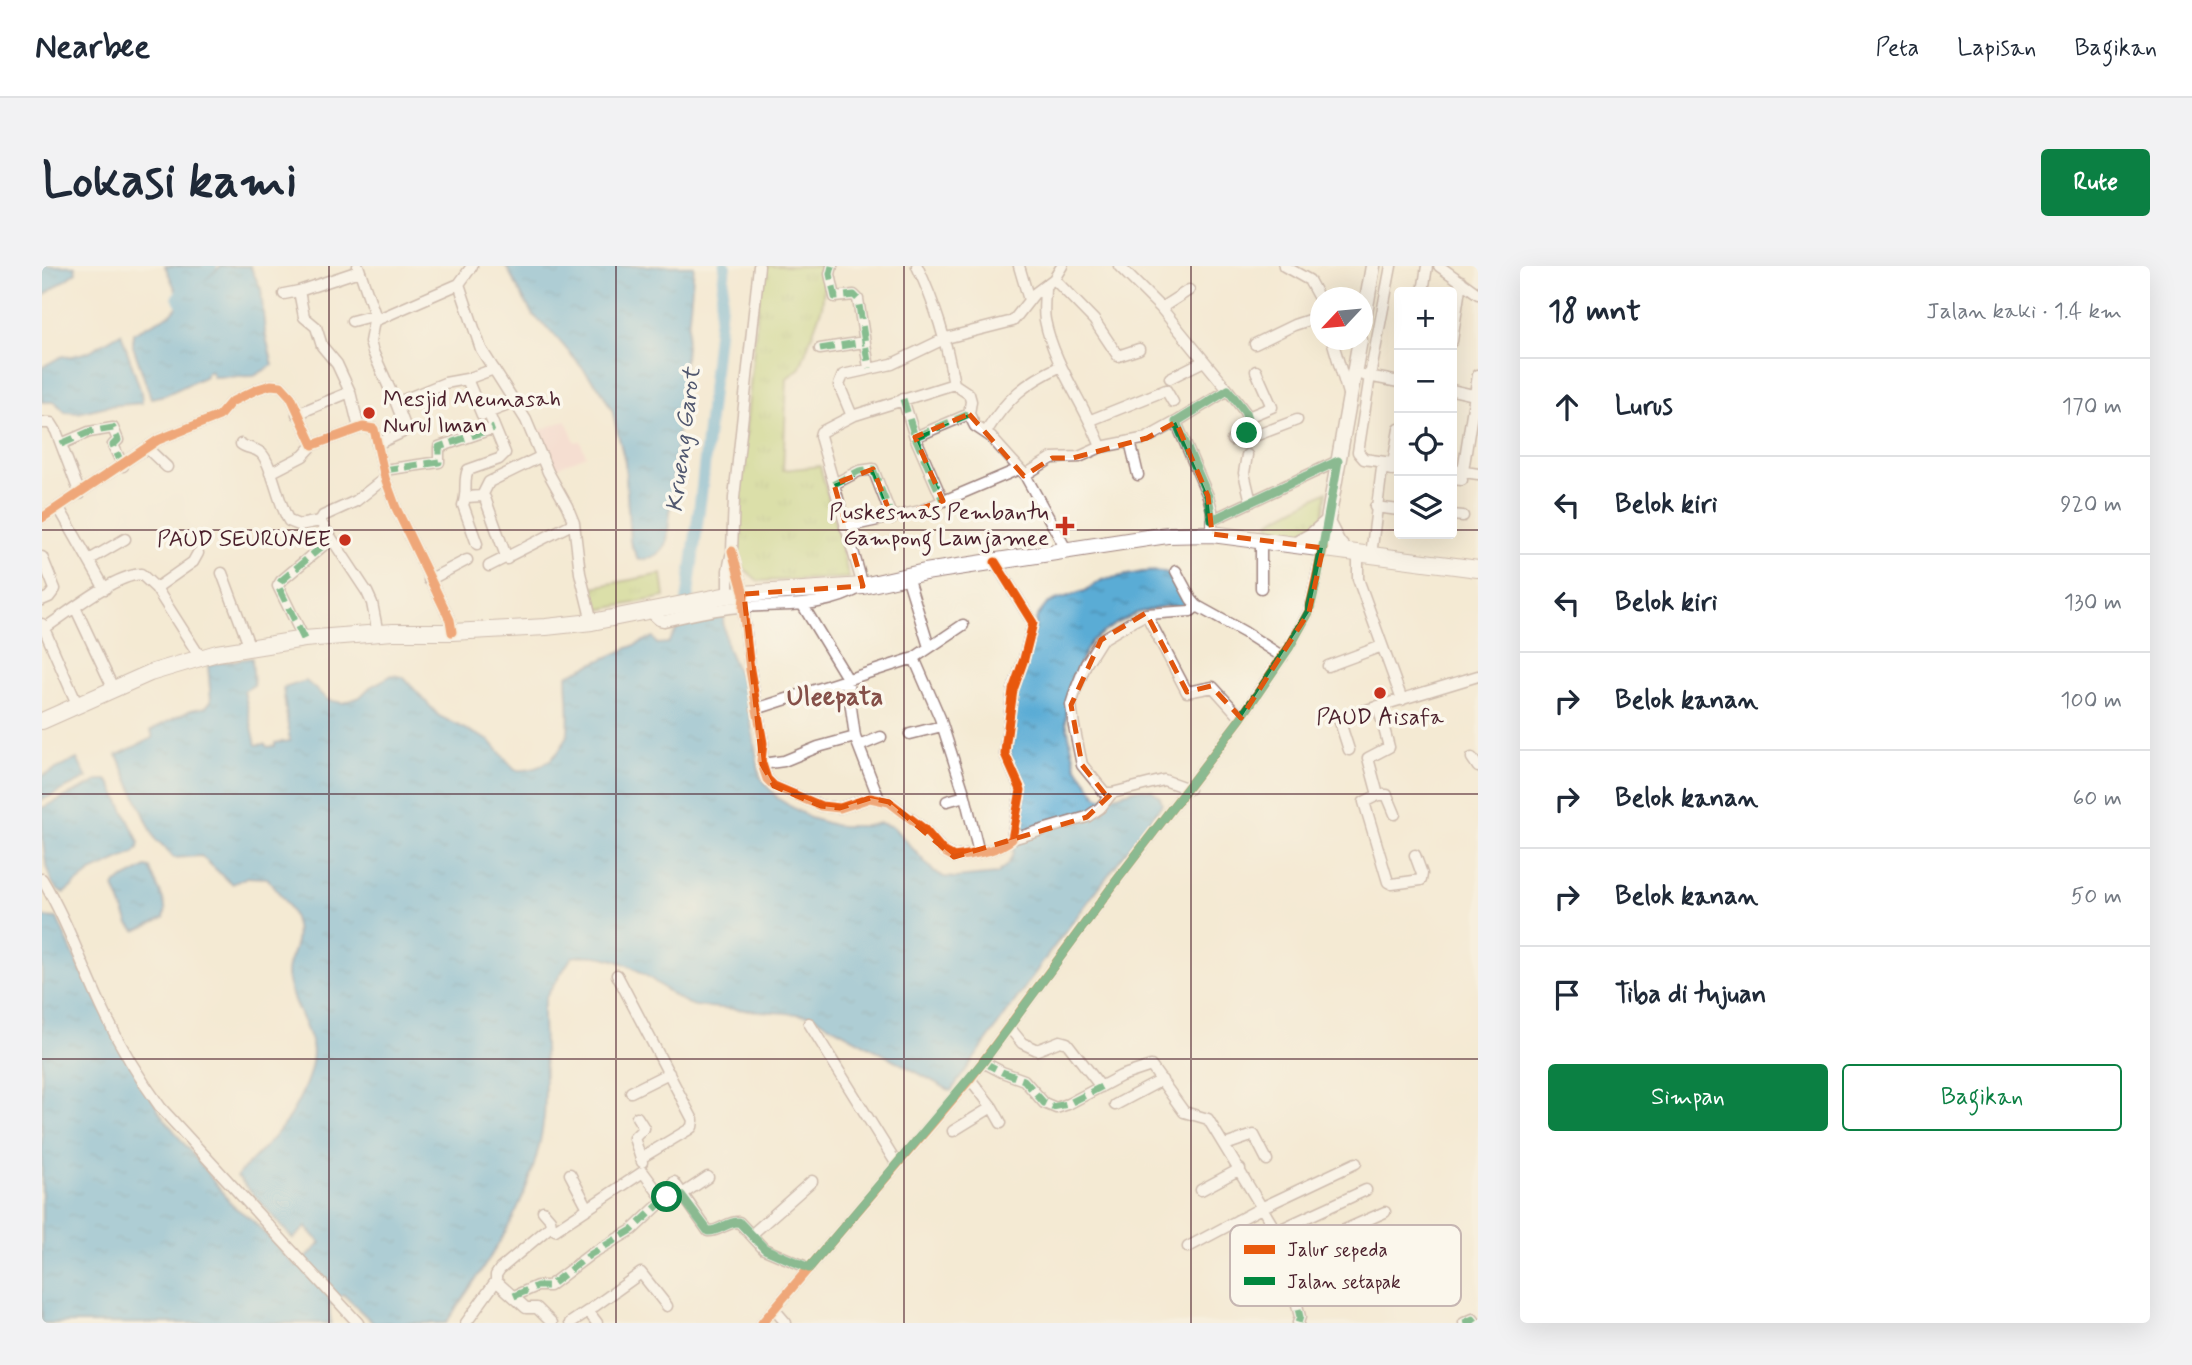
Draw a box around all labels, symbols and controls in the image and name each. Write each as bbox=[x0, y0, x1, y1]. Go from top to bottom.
text: Nearbee bbox=[35, 26, 150, 70]
text: Peta bbox=[1876, 33, 1919, 64]
text: Lapisan bbox=[1957, 33, 2036, 64]
text: Bagikan bbox=[2074, 33, 2157, 64]
button: Rute bbox=[2041, 149, 2150, 216]
text: Lokasi kami bbox=[42, 150, 297, 215]
north arrow bbox=[1310, 287, 1373, 350]
map controls bbox=[1394, 287, 1457, 539]
button: + bbox=[1394, 287, 1457, 350]
text: 18 mnt bbox=[1548, 292, 1641, 331]
text: Jalan kaki · 1.4 km bbox=[1926, 297, 2122, 327]
button: − bbox=[1394, 350, 1457, 413]
water label: Krueng Garot bbox=[660, 364, 708, 514]
place label: Mesjid Meunasah Nurul Iman bbox=[383, 385, 561, 441]
icon: ahead bbox=[1548, 388, 1586, 426]
text: Lurus bbox=[1615, 390, 1673, 424]
text: 170 m bbox=[2062, 392, 2122, 422]
marker: Mesjid Meunasah Nurul Iman bbox=[361, 405, 377, 421]
button: locate bbox=[1394, 413, 1457, 476]
route end bbox=[1231, 417, 1262, 448]
button: layers bbox=[1394, 476, 1457, 539]
icon: left bbox=[1548, 486, 1586, 524]
text: Belok kiri bbox=[1615, 488, 1717, 522]
text: 920 m bbox=[2060, 490, 2122, 520]
place label: Puskesmas Pembantu Gampong Lamjamee bbox=[829, 498, 1049, 556]
marker: Puskesmas Pembantu Gampong Lamjamee bbox=[1055, 516, 1075, 536]
place label: PAUD SEURUNEE bbox=[157, 525, 331, 555]
marker: PAUD SEURUNEE bbox=[337, 532, 353, 548]
icon: left bbox=[1548, 584, 1586, 622]
text: Belok kiri bbox=[1615, 586, 1717, 620]
text: 130 m bbox=[2064, 588, 2122, 618]
district label: Uleepata bbox=[787, 681, 883, 715]
icon: right bbox=[1548, 682, 1586, 720]
text: Belok kanan bbox=[1615, 684, 1758, 718]
marker: PAUD Aisafa bbox=[1372, 685, 1388, 701]
text: 100 m bbox=[2060, 686, 2122, 716]
place label: PAUD Aisafa bbox=[1316, 703, 1444, 733]
icon: right bbox=[1548, 780, 1586, 818]
text: Belok kanan bbox=[1615, 782, 1758, 816]
text: 60 m bbox=[2073, 784, 2122, 814]
icon: right bbox=[1548, 878, 1586, 916]
text: Belok kanan bbox=[1615, 880, 1758, 914]
text: 50 m bbox=[2071, 882, 2122, 912]
icon: arrive bbox=[1548, 976, 1586, 1014]
text: Tiba di tujuan bbox=[1615, 978, 1766, 1012]
button: Simpan bbox=[1548, 1064, 1828, 1131]
button: Bagikan bbox=[1842, 1064, 2122, 1131]
route start bbox=[651, 1181, 682, 1212]
legend bbox=[1230, 1225, 1461, 1306]
text: Jalur sepeda bbox=[1287, 1238, 1388, 1263]
text: Jalan setapak bbox=[1287, 1270, 1401, 1295]

